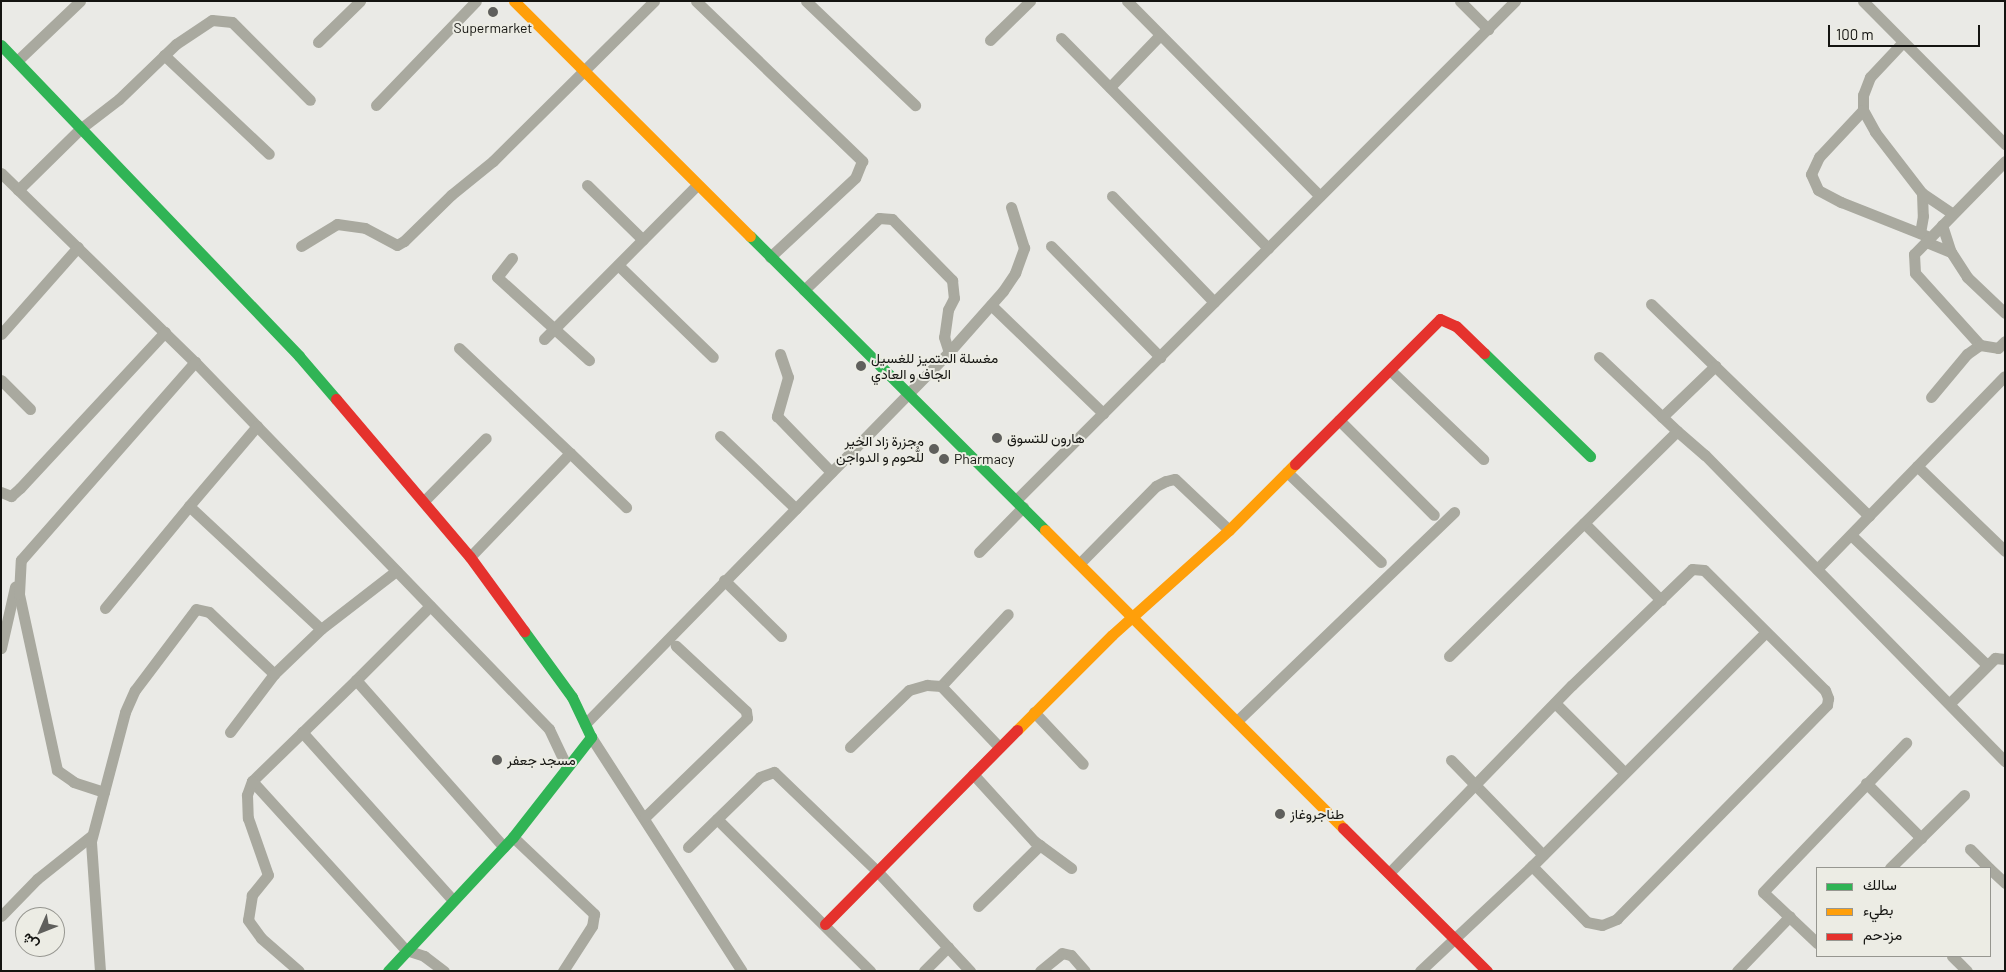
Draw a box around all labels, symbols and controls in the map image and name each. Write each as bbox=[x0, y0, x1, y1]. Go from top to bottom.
marker: Supermarket bbox=[487, 6, 499, 18]
scale bar bbox=[1831, 15, 1984, 47]
place label: Supermarket bbox=[454, 20, 532, 36]
text: 100 m bbox=[1836, 25, 1874, 43]
place label: مغسلة المتميز للغسيل الجاف و العادي bbox=[871, 350, 998, 382]
marker: مغسلة المتميز للغسيل الجاف و العادي bbox=[855, 360, 867, 372]
place label: هارون للتسوق bbox=[1007, 430, 1085, 446]
marker: هارون للتسوق bbox=[991, 432, 1003, 444]
place label: مجزرة زاد الخير للُّحوم و الدواجن bbox=[836, 433, 924, 466]
marker: مجزرة زاد الخير للُّحوم و الدواجن bbox=[928, 443, 940, 455]
place label: Pharmacy bbox=[954, 451, 1014, 467]
marker: Pharmacy bbox=[938, 453, 950, 465]
place label: مسجد جعفر bbox=[507, 752, 576, 768]
marker: مسجد جعفر bbox=[491, 754, 503, 766]
place label: طناجروغاز bbox=[1290, 806, 1344, 822]
marker: طناجروغاز bbox=[1274, 808, 1286, 820]
legend bbox=[1816, 867, 1991, 957]
text: سالك bbox=[1863, 875, 1897, 893]
text: بطيء bbox=[1863, 900, 1893, 918]
north arrow bbox=[15, 907, 65, 957]
text: مزدحم bbox=[1863, 925, 1902, 943]
text: ش bbox=[18, 930, 42, 954]

